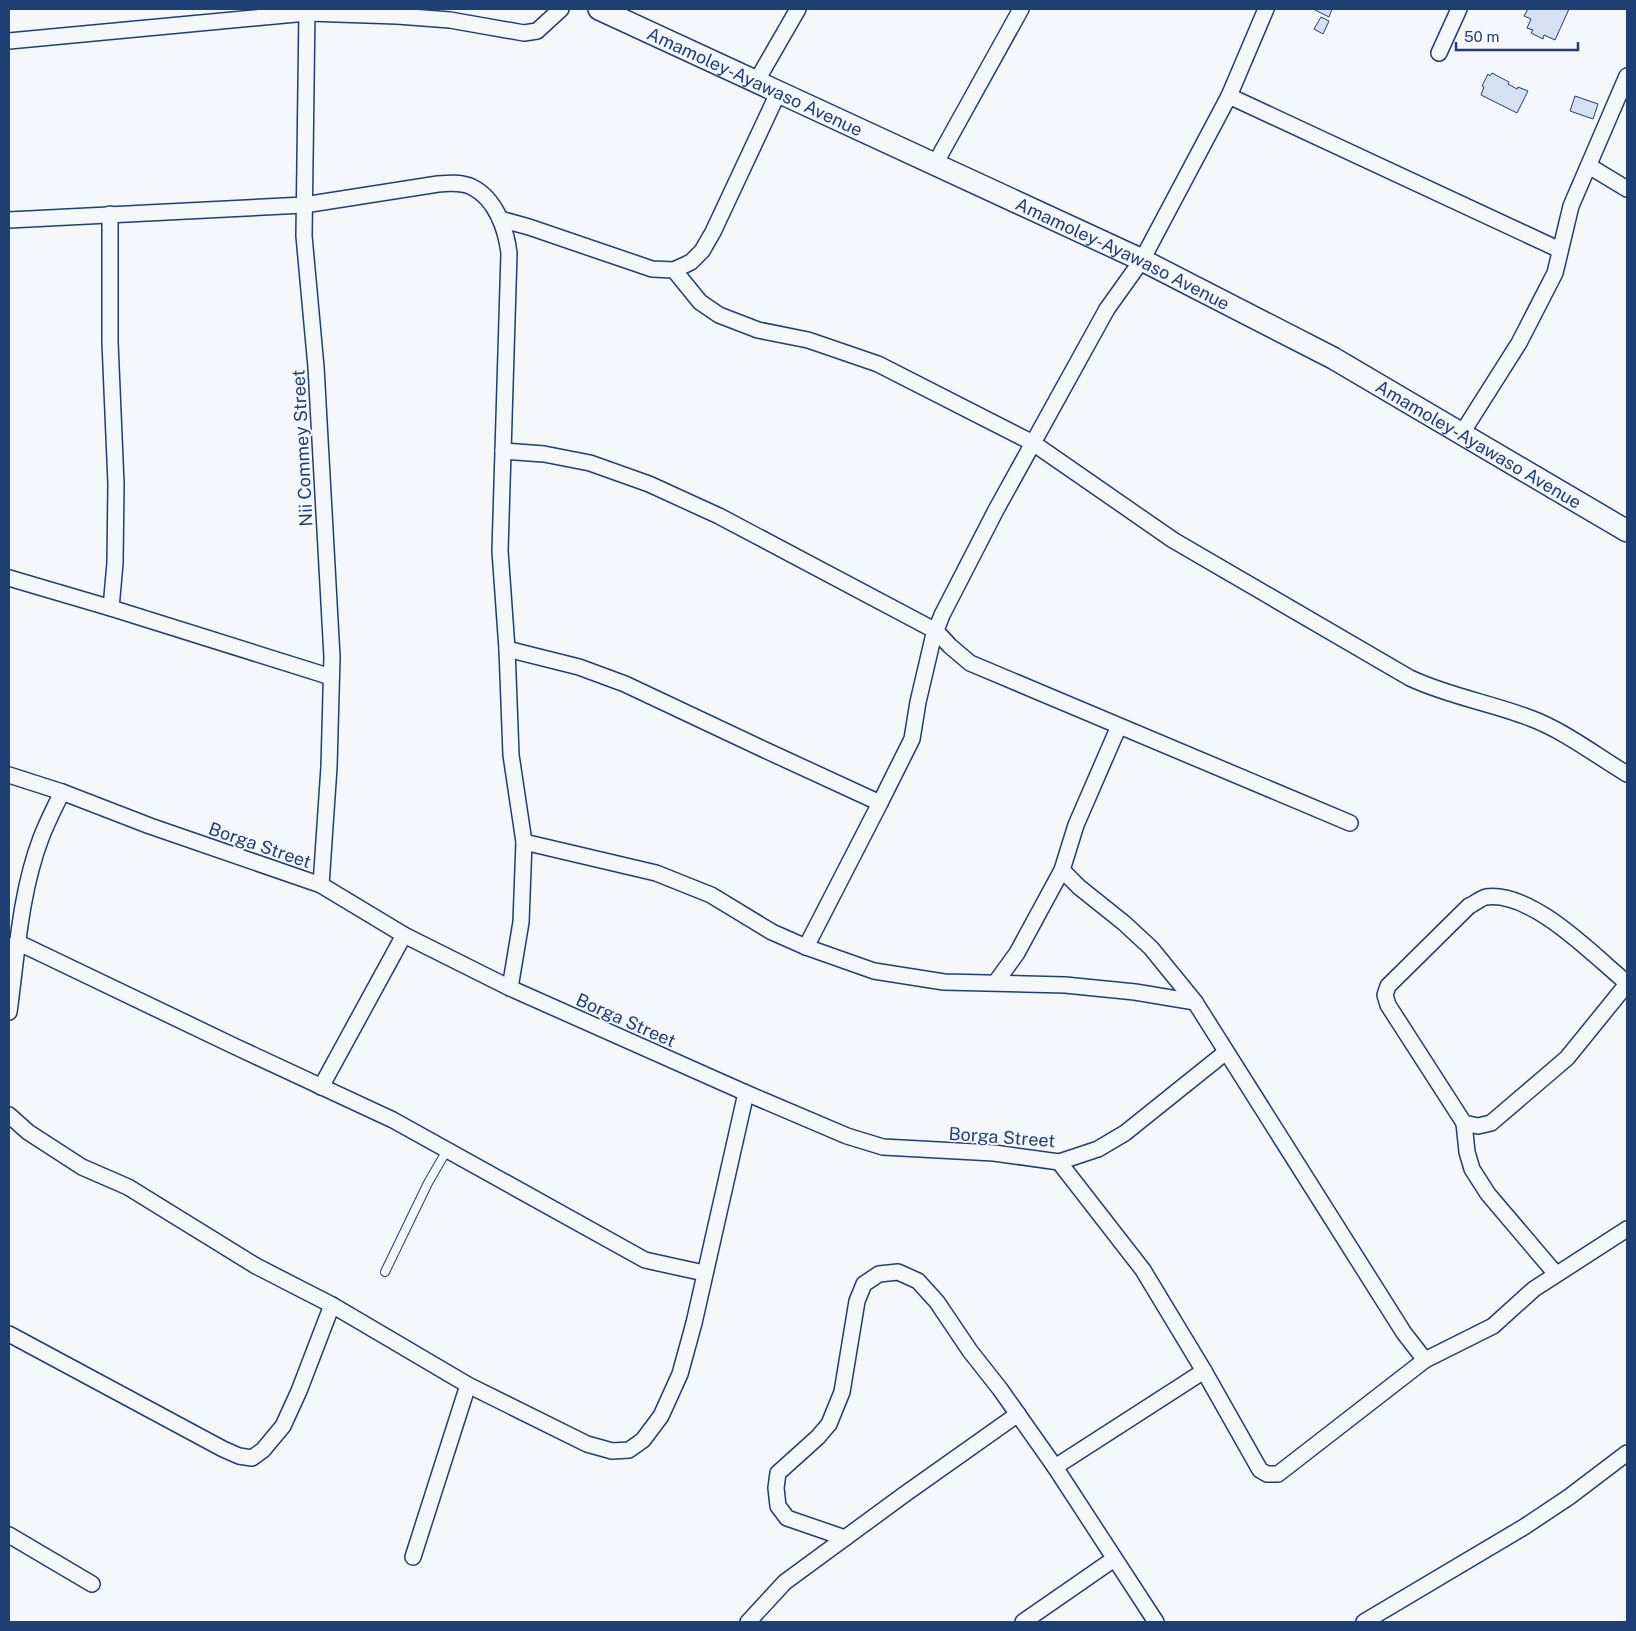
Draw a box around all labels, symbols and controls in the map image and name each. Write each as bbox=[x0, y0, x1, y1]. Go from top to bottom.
scale bar bbox=[1456, 20, 1578, 52]
street label: Amamoley-Ayawaso Avenue bbox=[644, 22, 866, 140]
text: 50 m bbox=[1464, 28, 1499, 45]
street label: Amamoley-Ayawaso Avenue bbox=[1013, 193, 1233, 314]
street label: Nii Commey Street bbox=[287, 369, 317, 527]
street label: Amamoley-Ayawaso Avenue bbox=[1372, 375, 1585, 512]
street label: Borga Street bbox=[206, 818, 314, 872]
street label: Borga Street bbox=[573, 989, 679, 1051]
street label: Borga Street bbox=[948, 1123, 1056, 1151]

